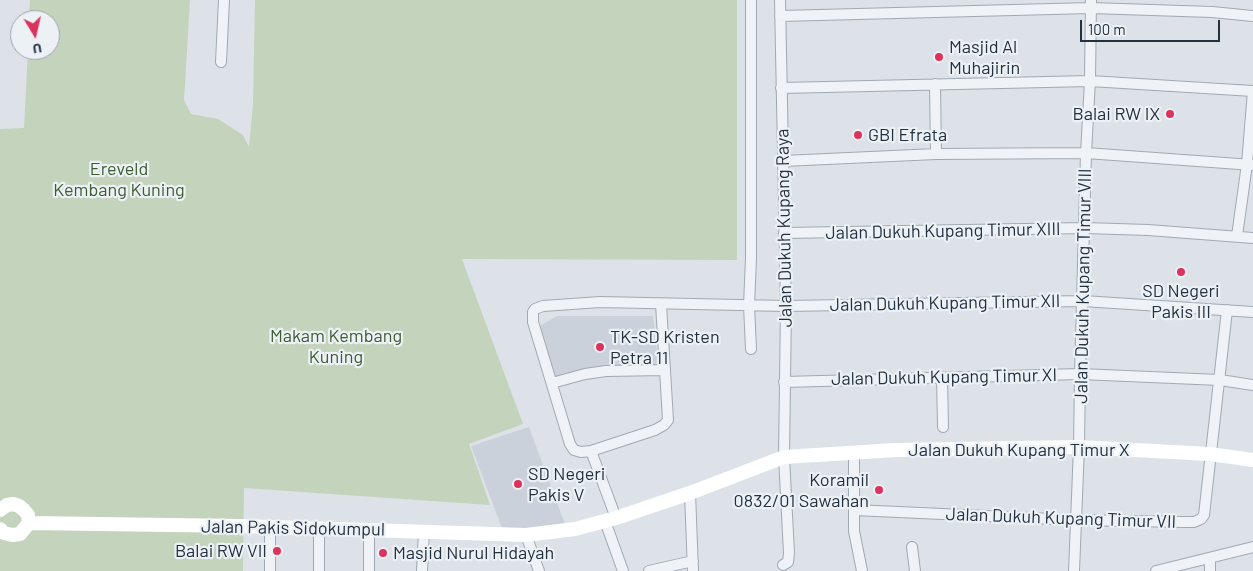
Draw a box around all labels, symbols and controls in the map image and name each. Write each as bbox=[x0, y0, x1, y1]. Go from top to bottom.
north arrow bbox=[10, 10, 60, 60]
scale bar bbox=[1083, 10, 1223, 42]
text: 100 m bbox=[1088, 20, 1126, 38]
place label: Masjid Al Muhajirin bbox=[949, 36, 1020, 78]
text: U bbox=[32, 40, 43, 58]
marker: Masjid Al Muhajirin bbox=[933, 51, 945, 63]
place label: Balai RW IX bbox=[1073, 103, 1160, 125]
marker: Balai RW IX bbox=[1164, 108, 1176, 120]
place label: GBI Efrata bbox=[868, 124, 947, 146]
street label: Jalan Dukuh Kupang Raya bbox=[771, 128, 797, 328]
marker: GBI Efrata bbox=[852, 129, 864, 141]
park label: Ereveld Kembang Kuning bbox=[53, 158, 185, 200]
street label: Jalan Dukuh Kupang Timur VIII bbox=[1070, 168, 1096, 404]
street label: Jalan Dukuh Kupang Timur XIII bbox=[825, 218, 1061, 244]
marker: SD Negeri Pakis III bbox=[1175, 266, 1187, 278]
place label: SD Negeri Pakis III bbox=[1142, 280, 1220, 322]
street label: Jalan Dukuh Kupang Timur XII bbox=[830, 290, 1060, 316]
park label: Makam Kembang Kuning bbox=[270, 325, 402, 368]
place label: TK-SD Kristen Petra 11 bbox=[610, 326, 720, 368]
marker: TK-SD Kristen Petra 11 bbox=[594, 341, 606, 353]
street label: Jalan Dukuh Kupang Timur XI bbox=[831, 364, 1057, 390]
street label: Jalan Dukuh Kupang Timur X bbox=[908, 439, 1130, 461]
place label: SD Negeri Pakis V bbox=[528, 463, 605, 506]
place label: Koramil 0832/01 Sawahan bbox=[734, 469, 869, 512]
marker: SD Negeri Pakis V bbox=[512, 478, 524, 490]
marker: Koramil 0832/01 Sawahan bbox=[873, 484, 885, 496]
street label: Jalan Dukuh Kupang Timur VII bbox=[945, 503, 1177, 533]
street label: Jalan Pakis Sidokumpul bbox=[201, 516, 385, 540]
place label: Balai RW VII bbox=[175, 540, 267, 562]
place label: Masjid Nurul Hidayah bbox=[393, 542, 554, 564]
marker: Balai RW VII bbox=[271, 545, 283, 557]
marker: Masjid Nurul Hidayah bbox=[377, 547, 389, 559]

